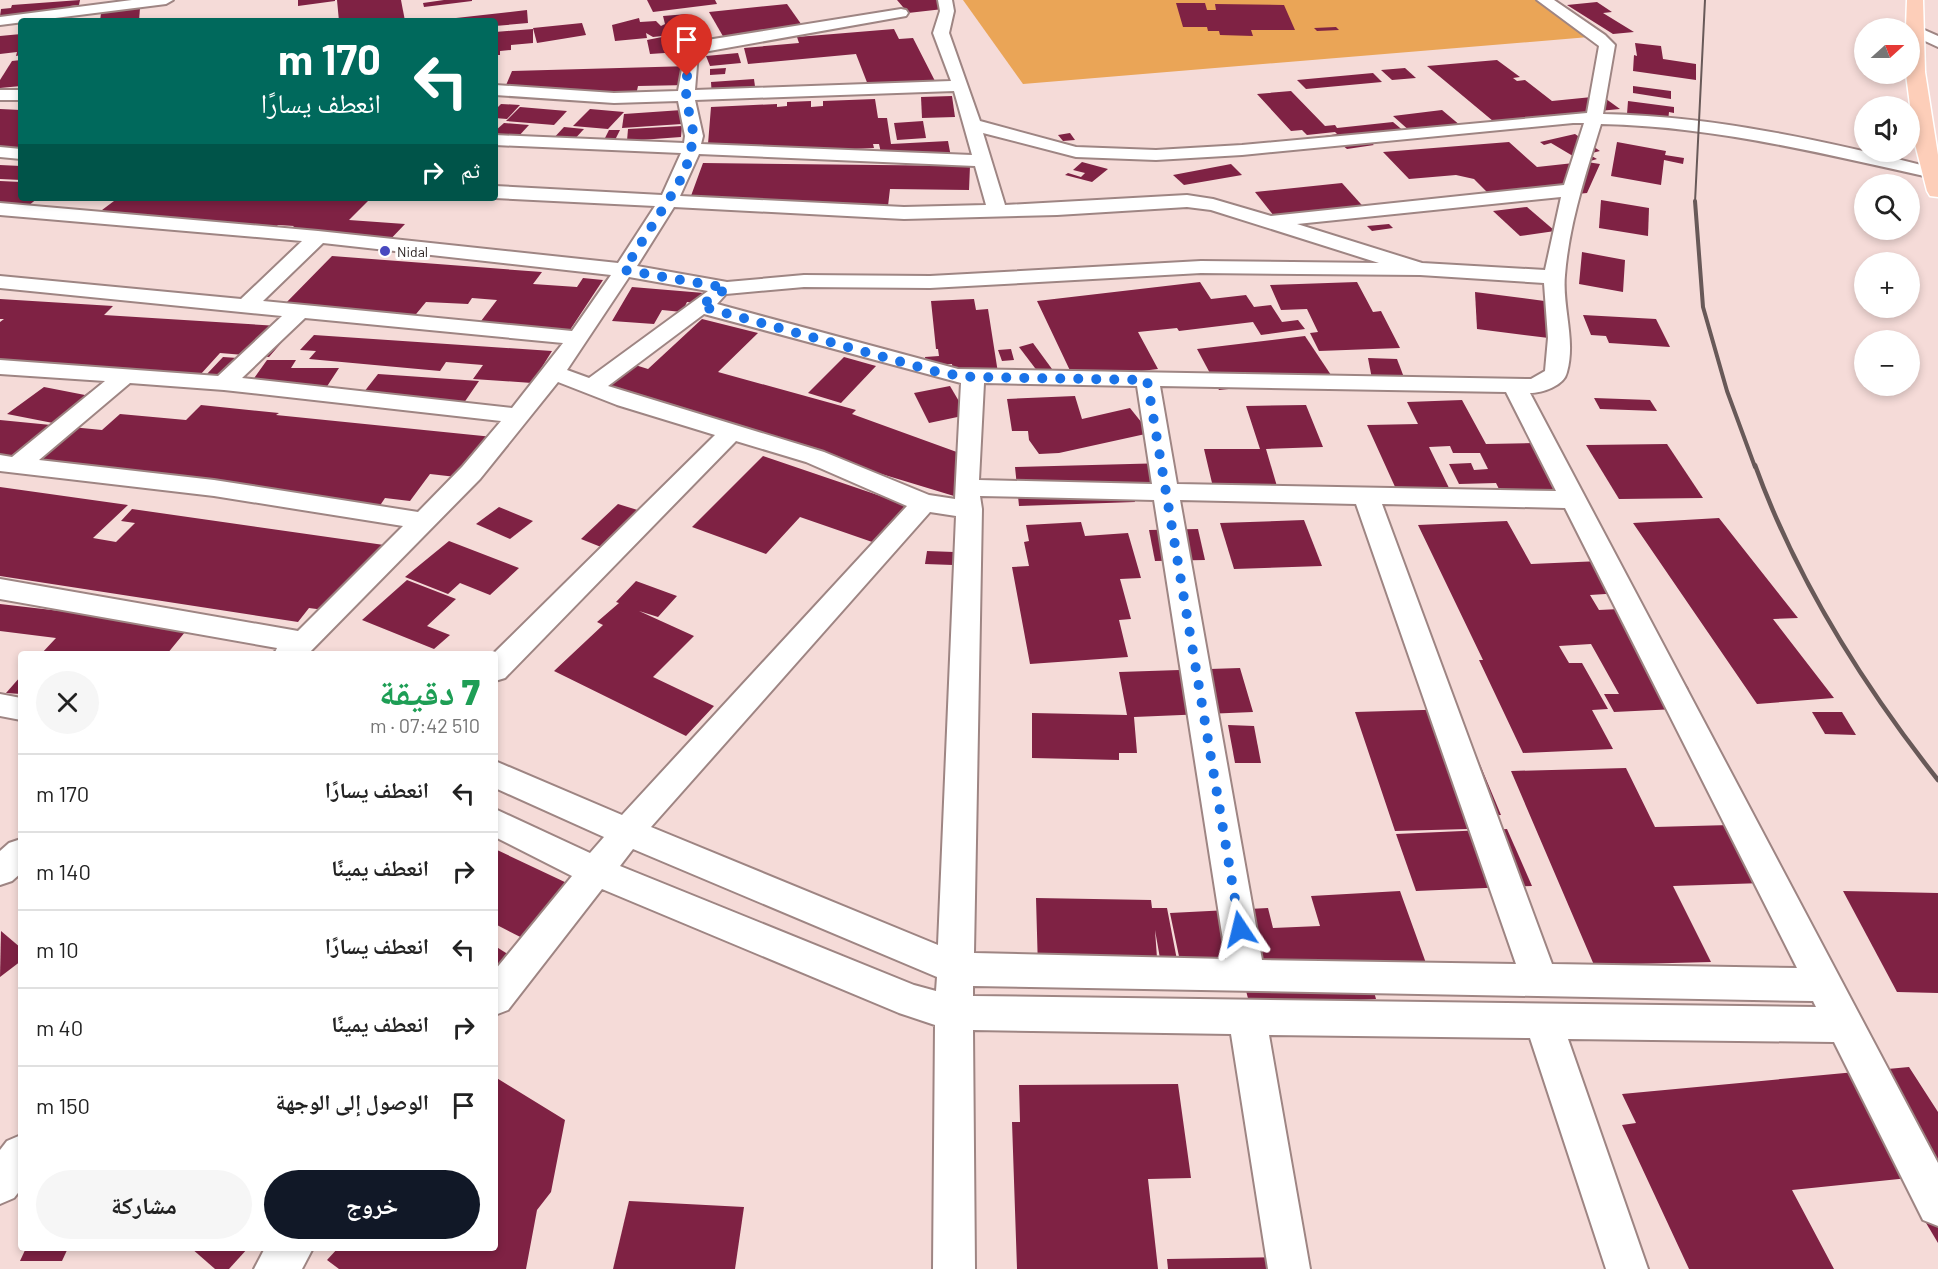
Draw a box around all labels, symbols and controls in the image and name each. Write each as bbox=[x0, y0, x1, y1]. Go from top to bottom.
pin bbox=[661, 14, 712, 76]
north arrow bbox=[1854, 18, 1920, 84]
map controls bbox=[1854, 18, 1920, 396]
icon: arrive bbox=[670, 23, 703, 56]
text: 170 m bbox=[278, 33, 381, 83]
icon: left bbox=[402, 42, 480, 120]
text: انعطف يسارًا bbox=[261, 86, 381, 118]
button: sound bbox=[1854, 96, 1920, 162]
icon: right bbox=[416, 156, 449, 189]
text: ثم bbox=[461, 156, 480, 182]
button: search bbox=[1854, 174, 1920, 240]
place label: Nidal bbox=[397, 243, 428, 260]
marker: Nidal bbox=[378, 244, 392, 258]
button: + bbox=[1854, 252, 1920, 318]
button: − bbox=[1854, 330, 1920, 396]
text: 7 دقيقة bbox=[379, 669, 480, 712]
button: close bbox=[36, 671, 99, 734]
text: 510 m · 07:42 bbox=[370, 713, 480, 737]
text: انعطف يسارًا bbox=[325, 776, 429, 802]
icon: left bbox=[447, 777, 480, 810]
text: 170 m bbox=[36, 780, 89, 806]
text: انعطف يمينًا bbox=[331, 854, 429, 880]
icon: right bbox=[447, 855, 480, 888]
text: 140 m bbox=[36, 858, 91, 884]
position arrow bbox=[1208, 897, 1272, 961]
text: انعطف يسارًا bbox=[325, 932, 429, 958]
icon: left bbox=[447, 933, 480, 966]
text: 10 m bbox=[36, 936, 79, 962]
text: انعطف يمينًا bbox=[331, 1010, 429, 1036]
icon: right bbox=[447, 1011, 480, 1044]
text: 40 m bbox=[36, 1014, 83, 1040]
text: الوصول إلى الوجهة bbox=[276, 1088, 429, 1114]
icon: arrive bbox=[447, 1089, 480, 1122]
text: 150 m bbox=[36, 1092, 90, 1118]
button: مشاركة bbox=[36, 1170, 252, 1239]
button: خروج bbox=[264, 1170, 480, 1239]

